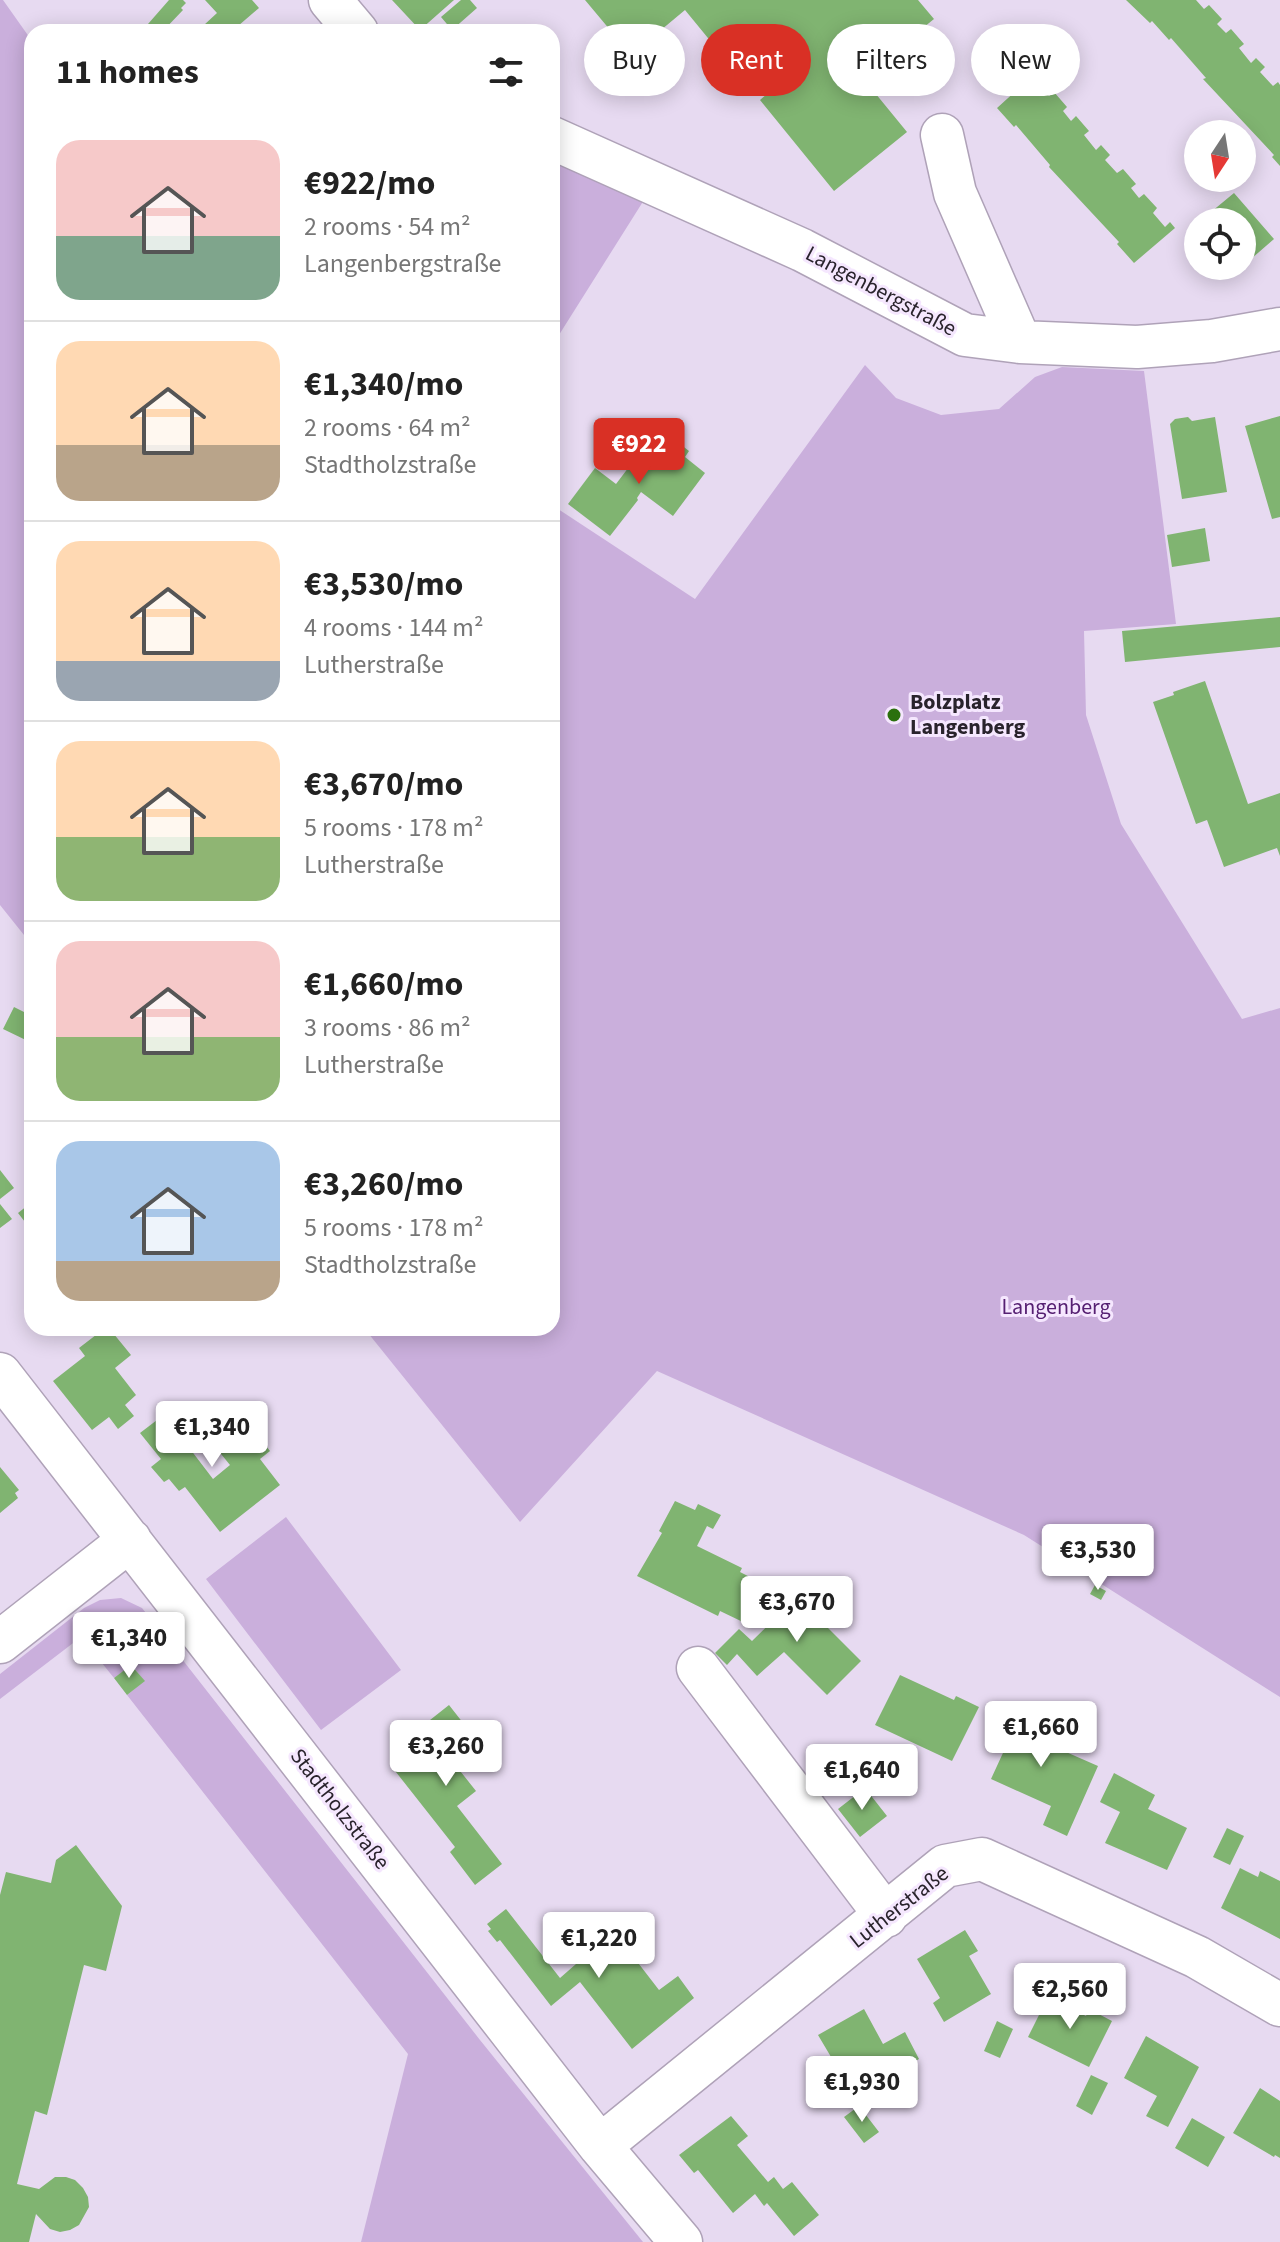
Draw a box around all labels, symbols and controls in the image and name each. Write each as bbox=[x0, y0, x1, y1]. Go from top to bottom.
chip: Buy bbox=[584, 24, 685, 96]
chip: Rent bbox=[701, 24, 811, 96]
chip: Filters bbox=[827, 24, 955, 96]
chip: New bbox=[971, 24, 1080, 96]
text: 11 homes bbox=[56, 48, 199, 97]
icon: filters bbox=[484, 50, 528, 94]
north arrow bbox=[1184, 120, 1256, 192]
map controls bbox=[1184, 120, 1256, 280]
text: €922/mo bbox=[304, 159, 435, 208]
icon: home bbox=[120, 172, 216, 268]
text: 2 rooms · 54 m² bbox=[304, 208, 471, 245]
button: locate bbox=[1184, 208, 1256, 280]
street label: Langenbergstraße bbox=[800, 238, 962, 344]
text: Langenbergstraße bbox=[304, 245, 502, 282]
text: €1,340/mo bbox=[304, 360, 464, 409]
icon: home bbox=[120, 373, 216, 469]
text: 2 rooms · 64 m² bbox=[304, 409, 471, 446]
pin: €922 bbox=[592, 418, 686, 486]
text: €922 bbox=[612, 425, 666, 462]
text: Stadtholzstraße bbox=[304, 446, 476, 483]
text: €3,530/mo bbox=[304, 560, 464, 609]
icon: home bbox=[120, 573, 216, 669]
text: 4 rooms · 144 m² bbox=[304, 609, 483, 646]
text: Lutherstraße bbox=[304, 646, 444, 683]
place label: Bolzplatz Langenberg bbox=[910, 686, 1025, 743]
marker: Bolzplatz Langenberg bbox=[885, 706, 903, 724]
text: €3,670/mo bbox=[304, 760, 464, 809]
icon: home bbox=[120, 773, 216, 869]
text: 5 rooms · 178 m² bbox=[304, 809, 483, 846]
text: Lutherstraße bbox=[304, 846, 444, 883]
text: €1,660/mo bbox=[304, 960, 464, 1009]
icon: home bbox=[120, 973, 216, 1069]
text: 3 rooms · 86 m² bbox=[304, 1009, 471, 1046]
text: Lutherstraße bbox=[304, 1046, 444, 1083]
text: €3,260/mo bbox=[304, 1160, 464, 1209]
icon: home bbox=[120, 1173, 216, 1269]
text: 5 rooms · 178 m² bbox=[304, 1209, 483, 1246]
text: Stadtholzstraße bbox=[304, 1246, 476, 1283]
park label: Langenberg bbox=[1001, 1291, 1111, 1323]
pin: €1,340 bbox=[147, 1401, 277, 1469]
text: €1,340 bbox=[174, 1408, 250, 1445]
pin: €3,530 bbox=[1033, 1524, 1163, 1592]
text: €3,530 bbox=[1060, 1531, 1136, 1568]
pin: €3,670 bbox=[732, 1576, 862, 1644]
text: €3,670 bbox=[759, 1583, 835, 1620]
pin: €1,340 bbox=[64, 1612, 194, 1680]
text: €1,340 bbox=[91, 1619, 167, 1656]
pin: €1,660 bbox=[976, 1701, 1106, 1769]
text: €1,660 bbox=[1003, 1708, 1079, 1745]
pin: €3,260 bbox=[381, 1720, 511, 1788]
text: €3,260 bbox=[408, 1727, 484, 1764]
street label: Stadtholzstraße bbox=[283, 1742, 398, 1876]
pin: €1,640 bbox=[797, 1744, 927, 1812]
text: €1,640 bbox=[824, 1751, 900, 1788]
street label: Lutherstraße bbox=[843, 1858, 956, 1956]
pin: €1,220 bbox=[534, 1912, 664, 1980]
text: €1,220 bbox=[561, 1919, 637, 1956]
pin: €2,560 bbox=[1005, 1963, 1135, 2031]
text: €2,560 bbox=[1032, 1970, 1108, 2007]
pin: €1,930 bbox=[797, 2056, 927, 2124]
text: €1,930 bbox=[824, 2063, 900, 2100]

